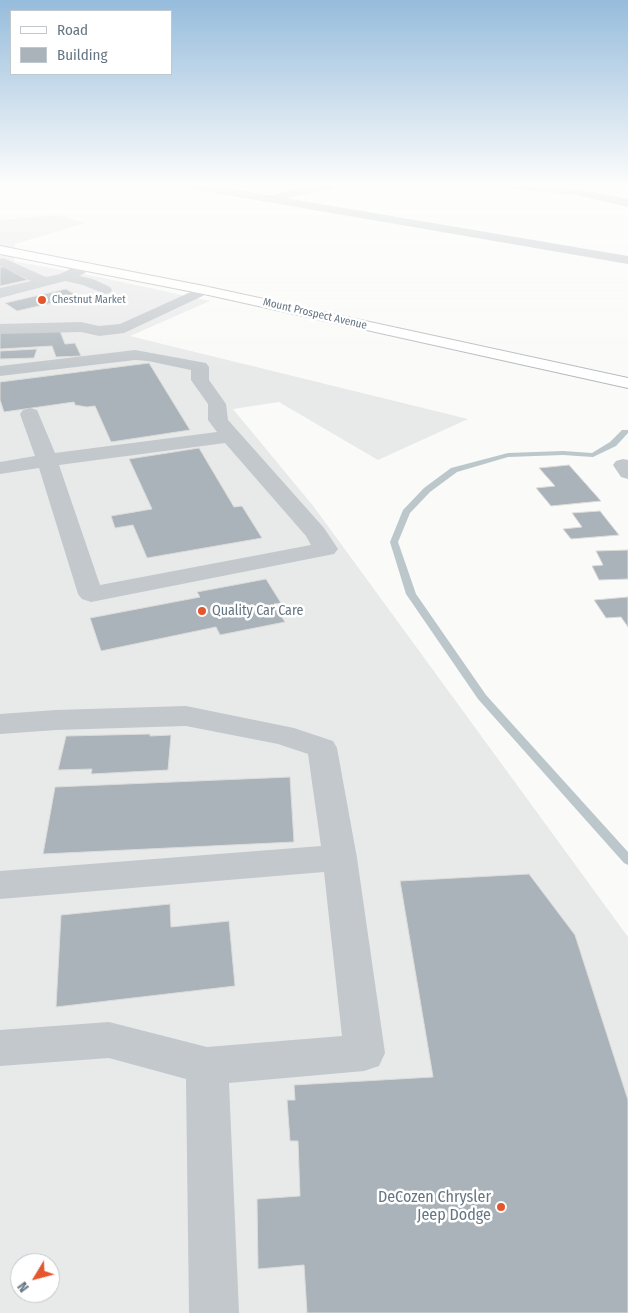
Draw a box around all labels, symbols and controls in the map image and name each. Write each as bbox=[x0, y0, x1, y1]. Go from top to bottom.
legend bbox=[10, 10, 172, 75]
text: Road bbox=[57, 21, 88, 39]
text: Building bbox=[57, 46, 108, 64]
place label: Chestnut Market bbox=[52, 293, 126, 307]
marker: Chestnut Market bbox=[36, 294, 48, 306]
street label: Mount Prospect Avenue bbox=[262, 296, 368, 332]
place label: Quality Car Care bbox=[212, 603, 303, 619]
marker: Quality Car Care bbox=[196, 605, 208, 617]
place label: DeCozen Chrysler Jeep Dodge bbox=[378, 1188, 491, 1226]
marker: DeCozen Chrysler Jeep Dodge bbox=[495, 1201, 507, 1213]
north arrow bbox=[10, 1253, 60, 1303]
text: N bbox=[14, 1278, 33, 1295]

